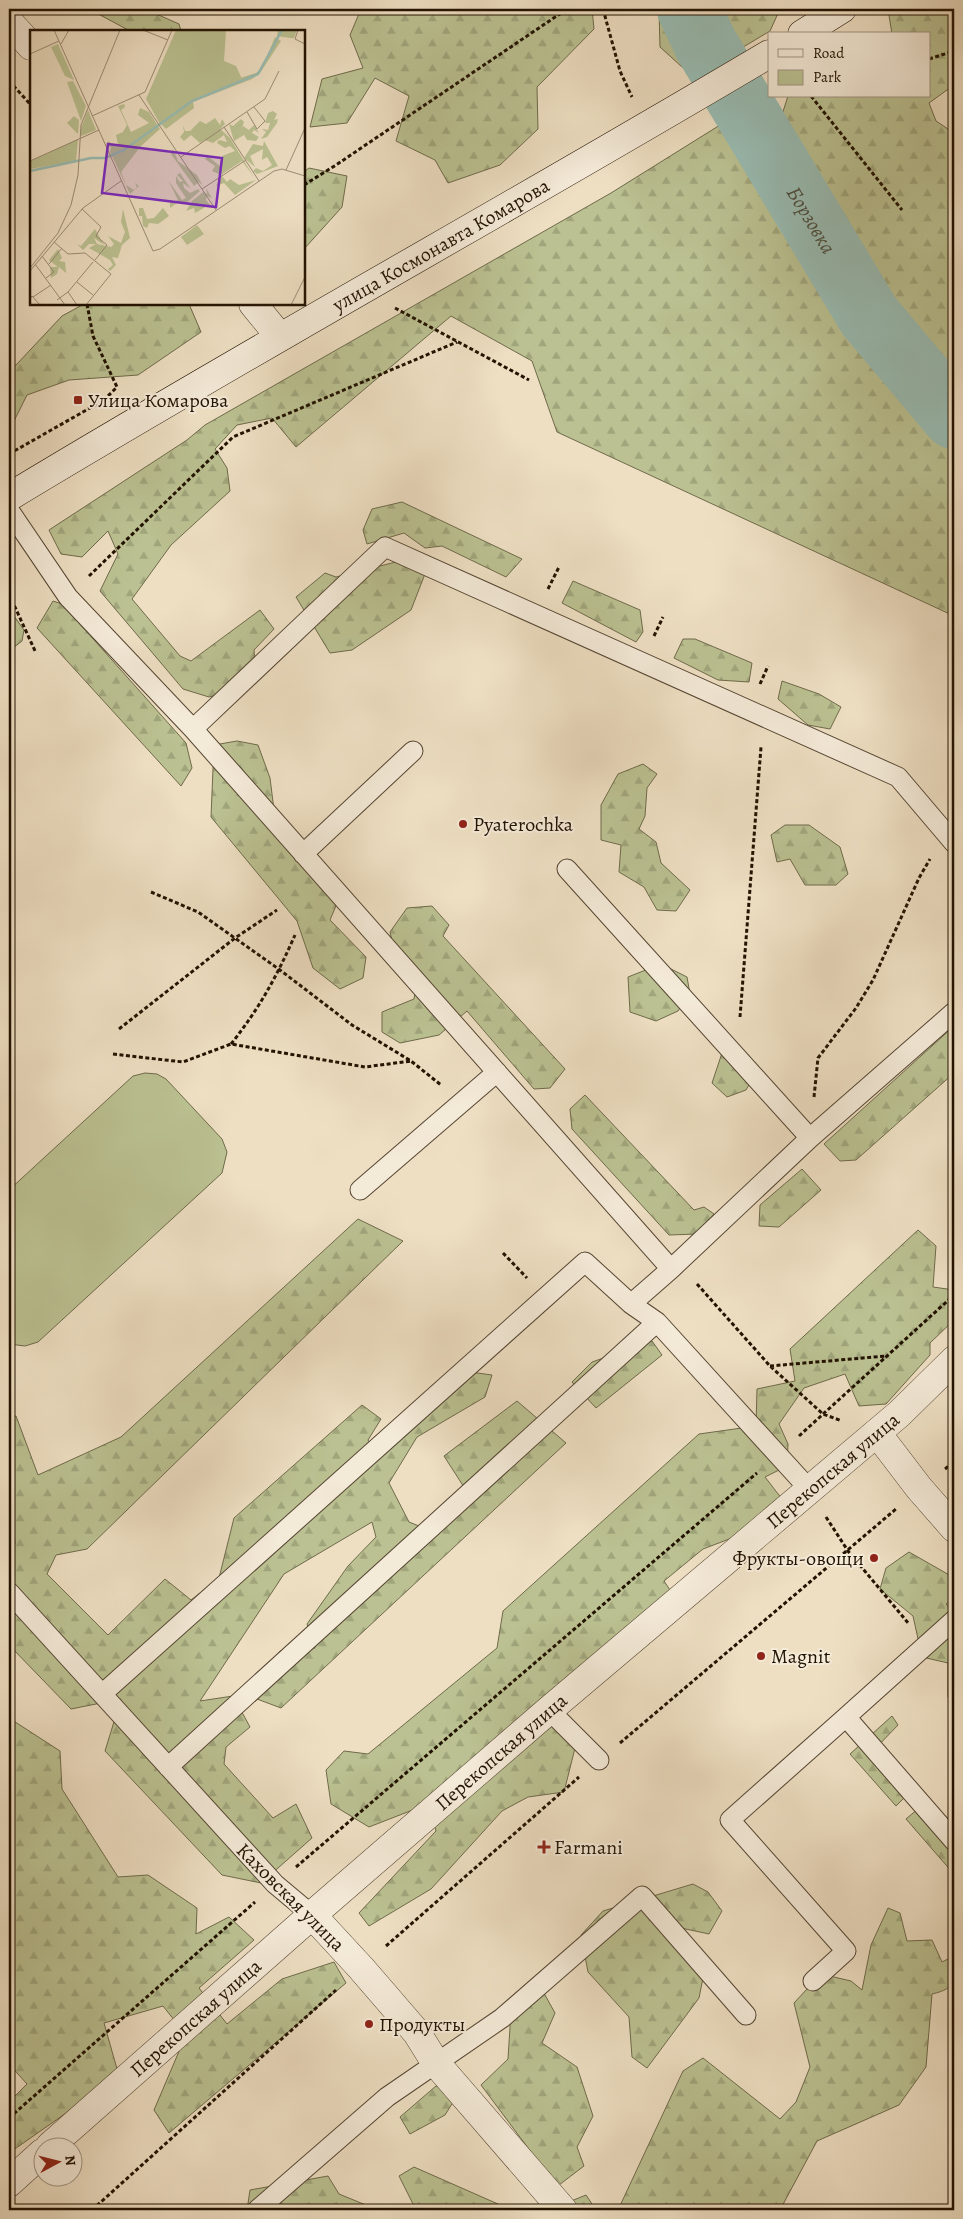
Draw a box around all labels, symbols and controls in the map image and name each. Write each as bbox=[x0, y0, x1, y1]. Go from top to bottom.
inset map bbox=[30, 30, 305, 305]
legend bbox=[768, 32, 930, 98]
text: Road bbox=[813, 43, 845, 63]
text: Park bbox=[813, 67, 842, 87]
street label: улица Космонавта Комарова bbox=[327, 172, 555, 319]
water label: Борзовка bbox=[780, 181, 843, 259]
place label: Улица Комарова bbox=[88, 387, 229, 414]
marker: Улица Комарова bbox=[72, 394, 84, 406]
place label: Pyaterochka bbox=[473, 811, 574, 838]
marker: Pyaterochka bbox=[457, 818, 469, 830]
street label: Перекопская улица bbox=[761, 1406, 906, 1535]
place label: Фрукты-овощи bbox=[733, 1545, 864, 1572]
marker: Фрукты-овощи bbox=[868, 1552, 880, 1564]
place label: Magnit bbox=[771, 1643, 831, 1670]
marker: Magnit bbox=[755, 1650, 767, 1662]
street label: Перекопская улица bbox=[429, 1687, 574, 1817]
place label: Farmani bbox=[554, 1834, 623, 1861]
street label: Каховская улица bbox=[230, 1837, 351, 1958]
marker: Farmani bbox=[538, 1841, 550, 1853]
street label: Перекопская улица bbox=[124, 1952, 268, 2083]
place label: Продукты bbox=[379, 2011, 465, 2038]
marker: Продукты bbox=[363, 2018, 375, 2030]
north arrow bbox=[32, 2136, 82, 2186]
text: N bbox=[60, 2154, 80, 2167]

